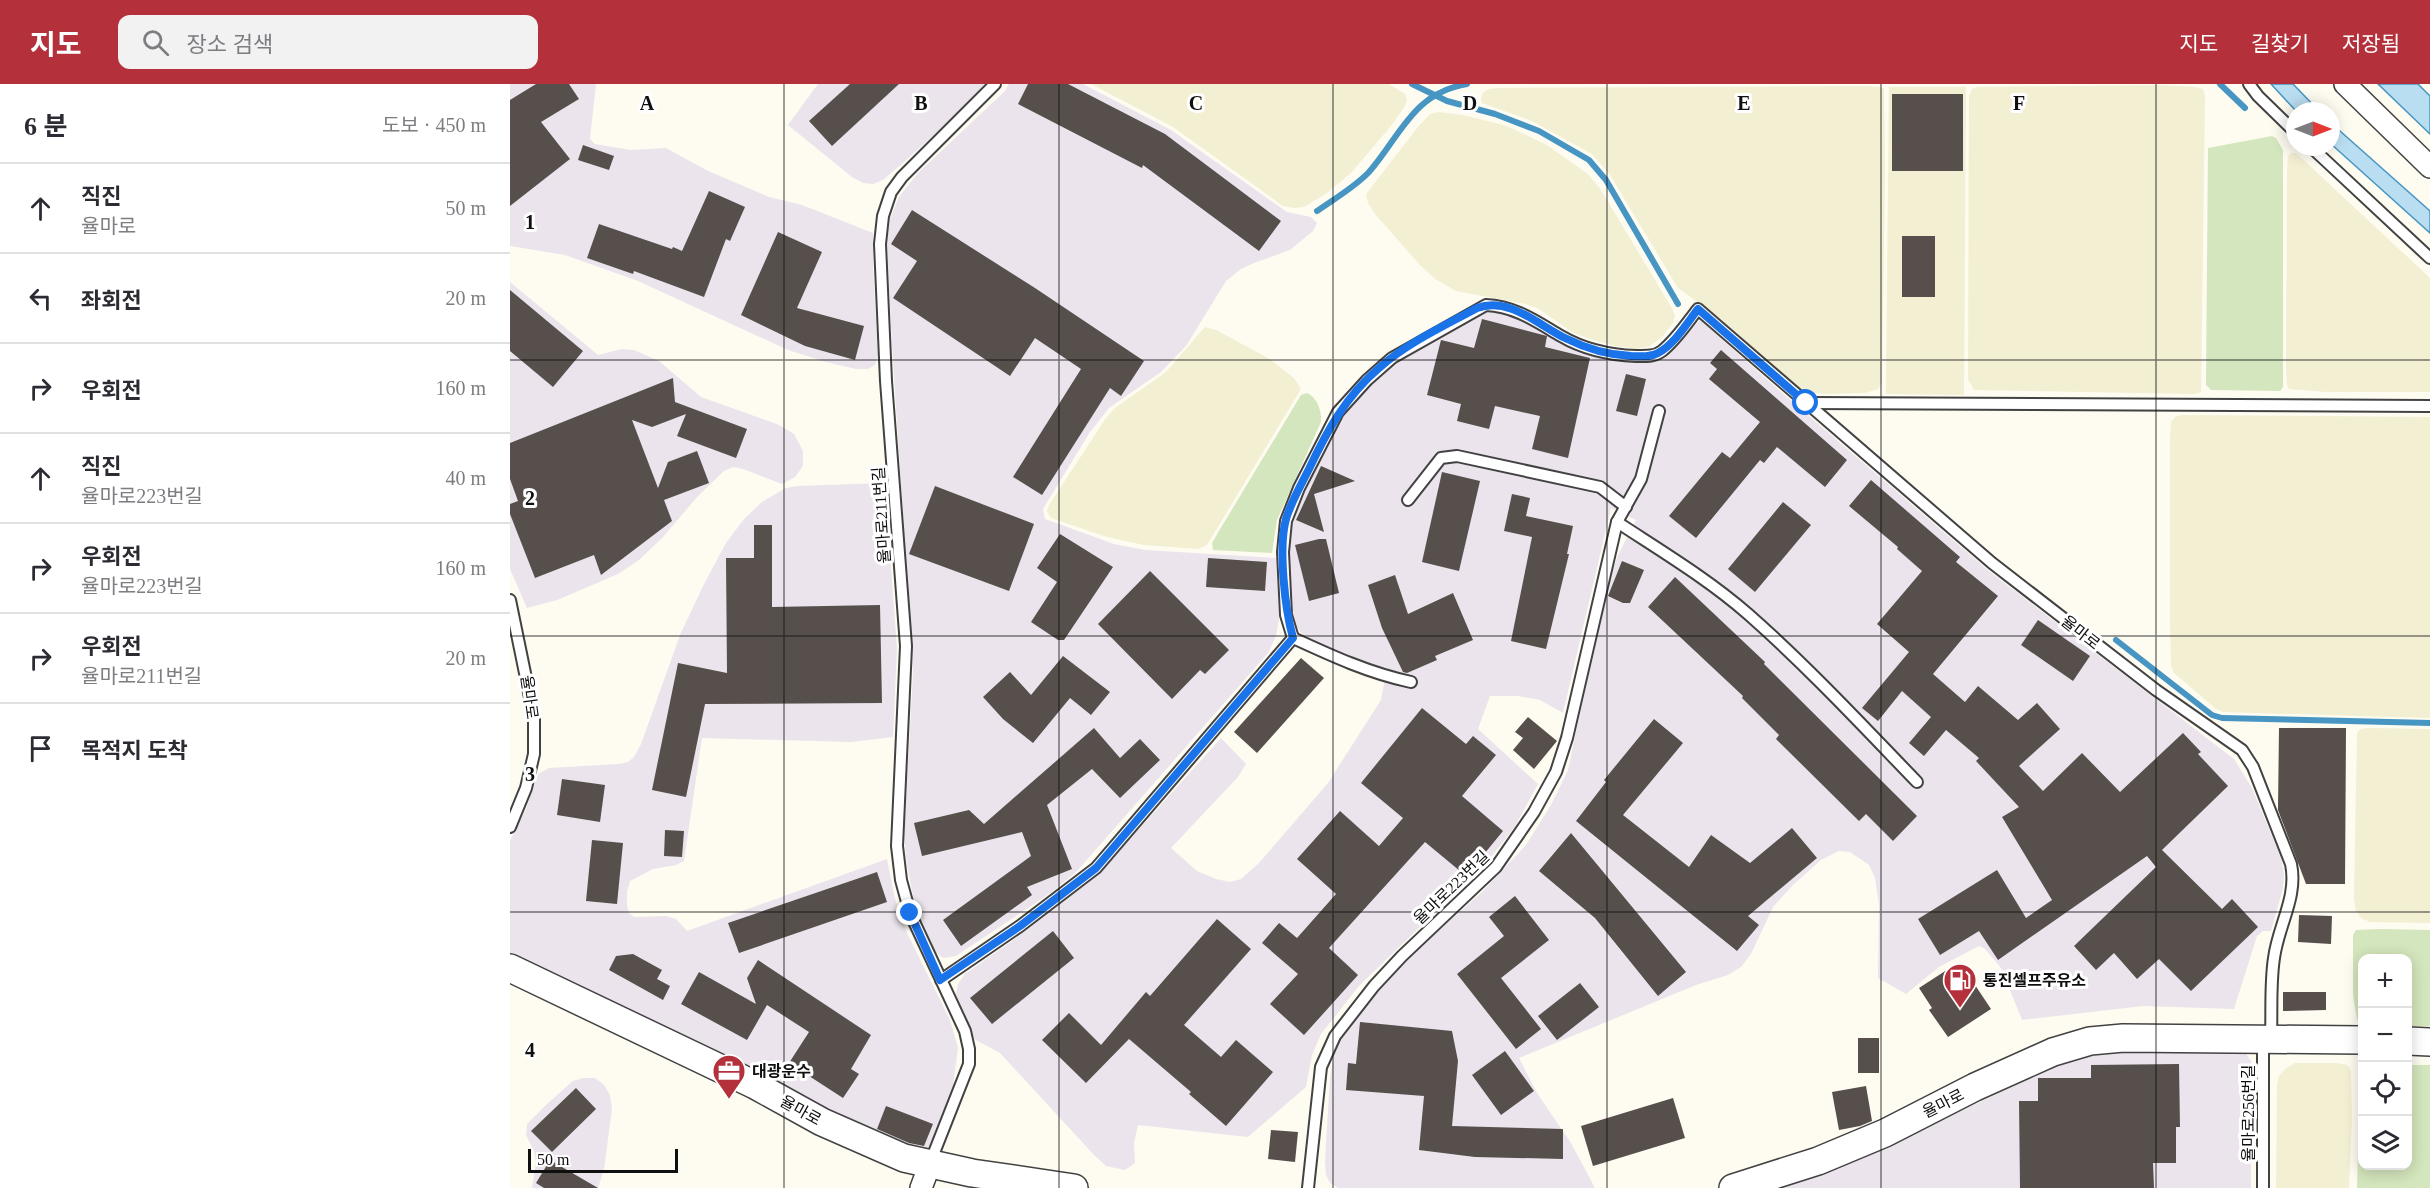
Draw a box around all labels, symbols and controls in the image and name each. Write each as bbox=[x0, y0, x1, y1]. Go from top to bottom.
search box bbox=[118, 15, 538, 69]
icon: search bbox=[139, 26, 172, 59]
text: 지도 bbox=[30, 29, 82, 60]
text: 장소 검색 bbox=[187, 32, 273, 57]
text: 지도 bbox=[2179, 32, 2218, 56]
text: 길찾기 bbox=[2251, 32, 2309, 56]
text: 저장됨 bbox=[2342, 32, 2400, 56]
text: A bbox=[640, 92, 655, 114]
text: B bbox=[914, 92, 928, 114]
text: C bbox=[1189, 92, 1203, 114]
text: D bbox=[1463, 92, 1477, 114]
text: E bbox=[1737, 92, 1751, 114]
text: F bbox=[2013, 92, 2025, 114]
north arrow bbox=[2286, 102, 2340, 156]
text: 6 분 bbox=[24, 112, 67, 141]
text: 도보 · 450 m bbox=[382, 114, 486, 136]
text: 직진 bbox=[81, 184, 121, 209]
icon: ahead bbox=[24, 192, 57, 225]
text: 50 m bbox=[445, 197, 486, 219]
text: 1 bbox=[525, 211, 535, 233]
text: 율마로 bbox=[81, 215, 136, 237]
icon: left bbox=[24, 282, 57, 315]
text: 20 m bbox=[445, 287, 486, 309]
text: 좌회전 bbox=[81, 288, 142, 313]
icon: right bbox=[24, 372, 57, 405]
text: 160 m bbox=[435, 377, 486, 399]
text: 우회전 bbox=[81, 378, 142, 403]
route start bbox=[1792, 389, 1818, 415]
text: 직진 bbox=[81, 454, 121, 479]
icon: ahead bbox=[24, 462, 57, 495]
street label: 율마로211번길 bbox=[870, 466, 893, 564]
text: 40 m bbox=[445, 467, 486, 489]
text: 율마로223번길 bbox=[81, 485, 203, 507]
text: 2 bbox=[525, 487, 535, 509]
text: 우회전 bbox=[81, 544, 142, 569]
icon: right bbox=[24, 552, 57, 585]
text: 160 m bbox=[435, 557, 486, 579]
text: 율마로223번길 bbox=[81, 575, 203, 597]
street label: 율마로 bbox=[2058, 612, 2104, 653]
text: 우회전 bbox=[81, 634, 142, 659]
icon: right bbox=[24, 642, 57, 675]
text: 20 m bbox=[445, 647, 486, 669]
text: 율마로211번길 bbox=[81, 665, 202, 687]
street label: 율마로 bbox=[518, 674, 541, 720]
icon: arrive bbox=[24, 732, 57, 765]
text: 목적지 도착 bbox=[81, 738, 188, 763]
text: 3 bbox=[525, 763, 535, 785]
street label: 율마로223번길 bbox=[1410, 847, 1492, 927]
route end bbox=[896, 899, 922, 925]
map controls bbox=[2358, 954, 2412, 1170]
button: + bbox=[2358, 954, 2412, 1008]
fuel station icon: 통진셀프주유소 bbox=[1942, 962, 1978, 1009]
place label: 통진셀프주유소 bbox=[1983, 972, 2086, 989]
button: − bbox=[2358, 1008, 2412, 1062]
text: 4 bbox=[525, 1039, 535, 1061]
office icon: 대광운수 bbox=[711, 1053, 747, 1100]
button: locate bbox=[2358, 1062, 2412, 1116]
place label: 대광운수 bbox=[752, 1063, 811, 1080]
street label: 율마로256번길 bbox=[2240, 1064, 2257, 1162]
street label: 율마로 bbox=[1920, 1086, 1967, 1121]
street label: 율마로 bbox=[777, 1092, 824, 1129]
button: layers bbox=[2358, 1116, 2412, 1170]
scale bar bbox=[528, 1146, 678, 1174]
text: 50 m bbox=[537, 1151, 569, 1168]

